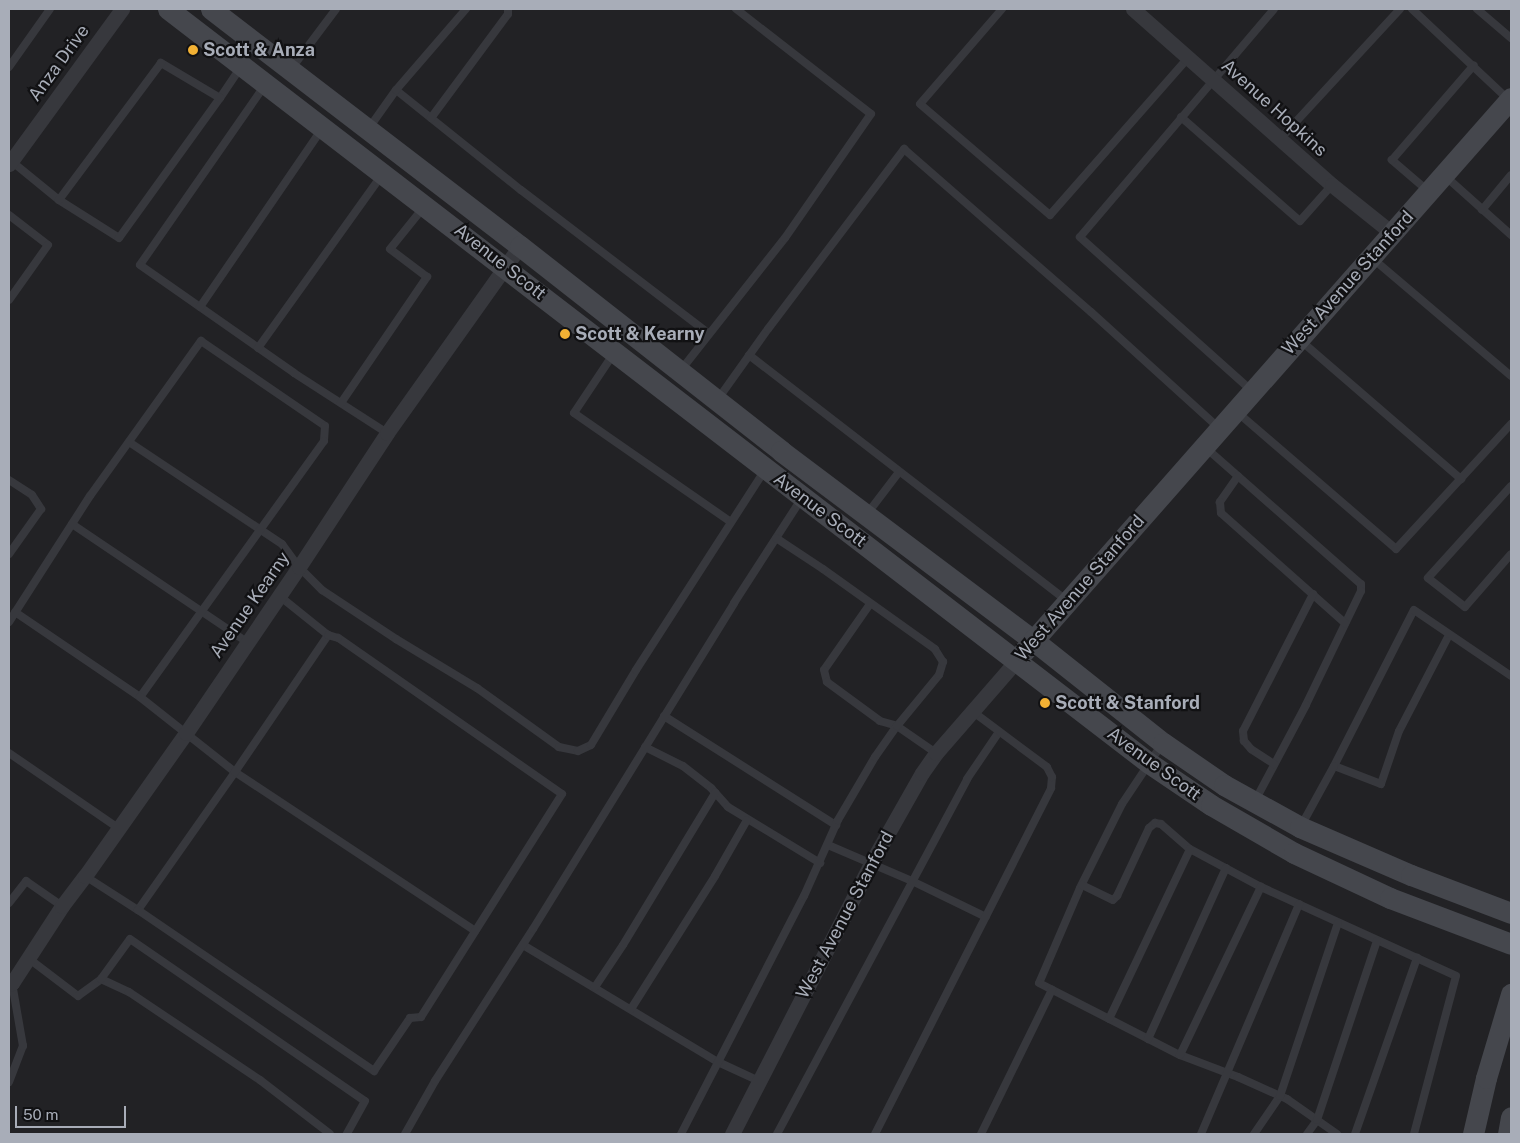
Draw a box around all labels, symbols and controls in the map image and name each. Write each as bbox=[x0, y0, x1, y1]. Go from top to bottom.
street label: Anza Drive bbox=[24, 21, 94, 105]
place label: Scott & Anza bbox=[203, 39, 315, 61]
marker: Scott & Anza bbox=[187, 44, 199, 56]
street label: Avenue Hopkins bbox=[1217, 55, 1331, 161]
street label: West Avenue Stanford bbox=[1278, 206, 1418, 360]
street label: Avenue Scott bbox=[450, 219, 550, 305]
place label: Scott & Kearny bbox=[575, 323, 705, 345]
marker: Scott & Kearny bbox=[559, 328, 571, 340]
street label: Avenue Scott bbox=[769, 468, 871, 552]
street label: West Avenue Stanford bbox=[1011, 511, 1149, 665]
street label: Avenue Kearny bbox=[205, 548, 295, 662]
place label: Scott & Stanford bbox=[1055, 692, 1200, 714]
marker: Scott & Stanford bbox=[1039, 697, 1051, 709]
street label: Avenue Scott bbox=[1103, 723, 1205, 805]
street label: West Avenue Stanford bbox=[792, 828, 898, 1002]
scale bar bbox=[18, 1096, 129, 1128]
text: 50 m bbox=[23, 1106, 58, 1123]

